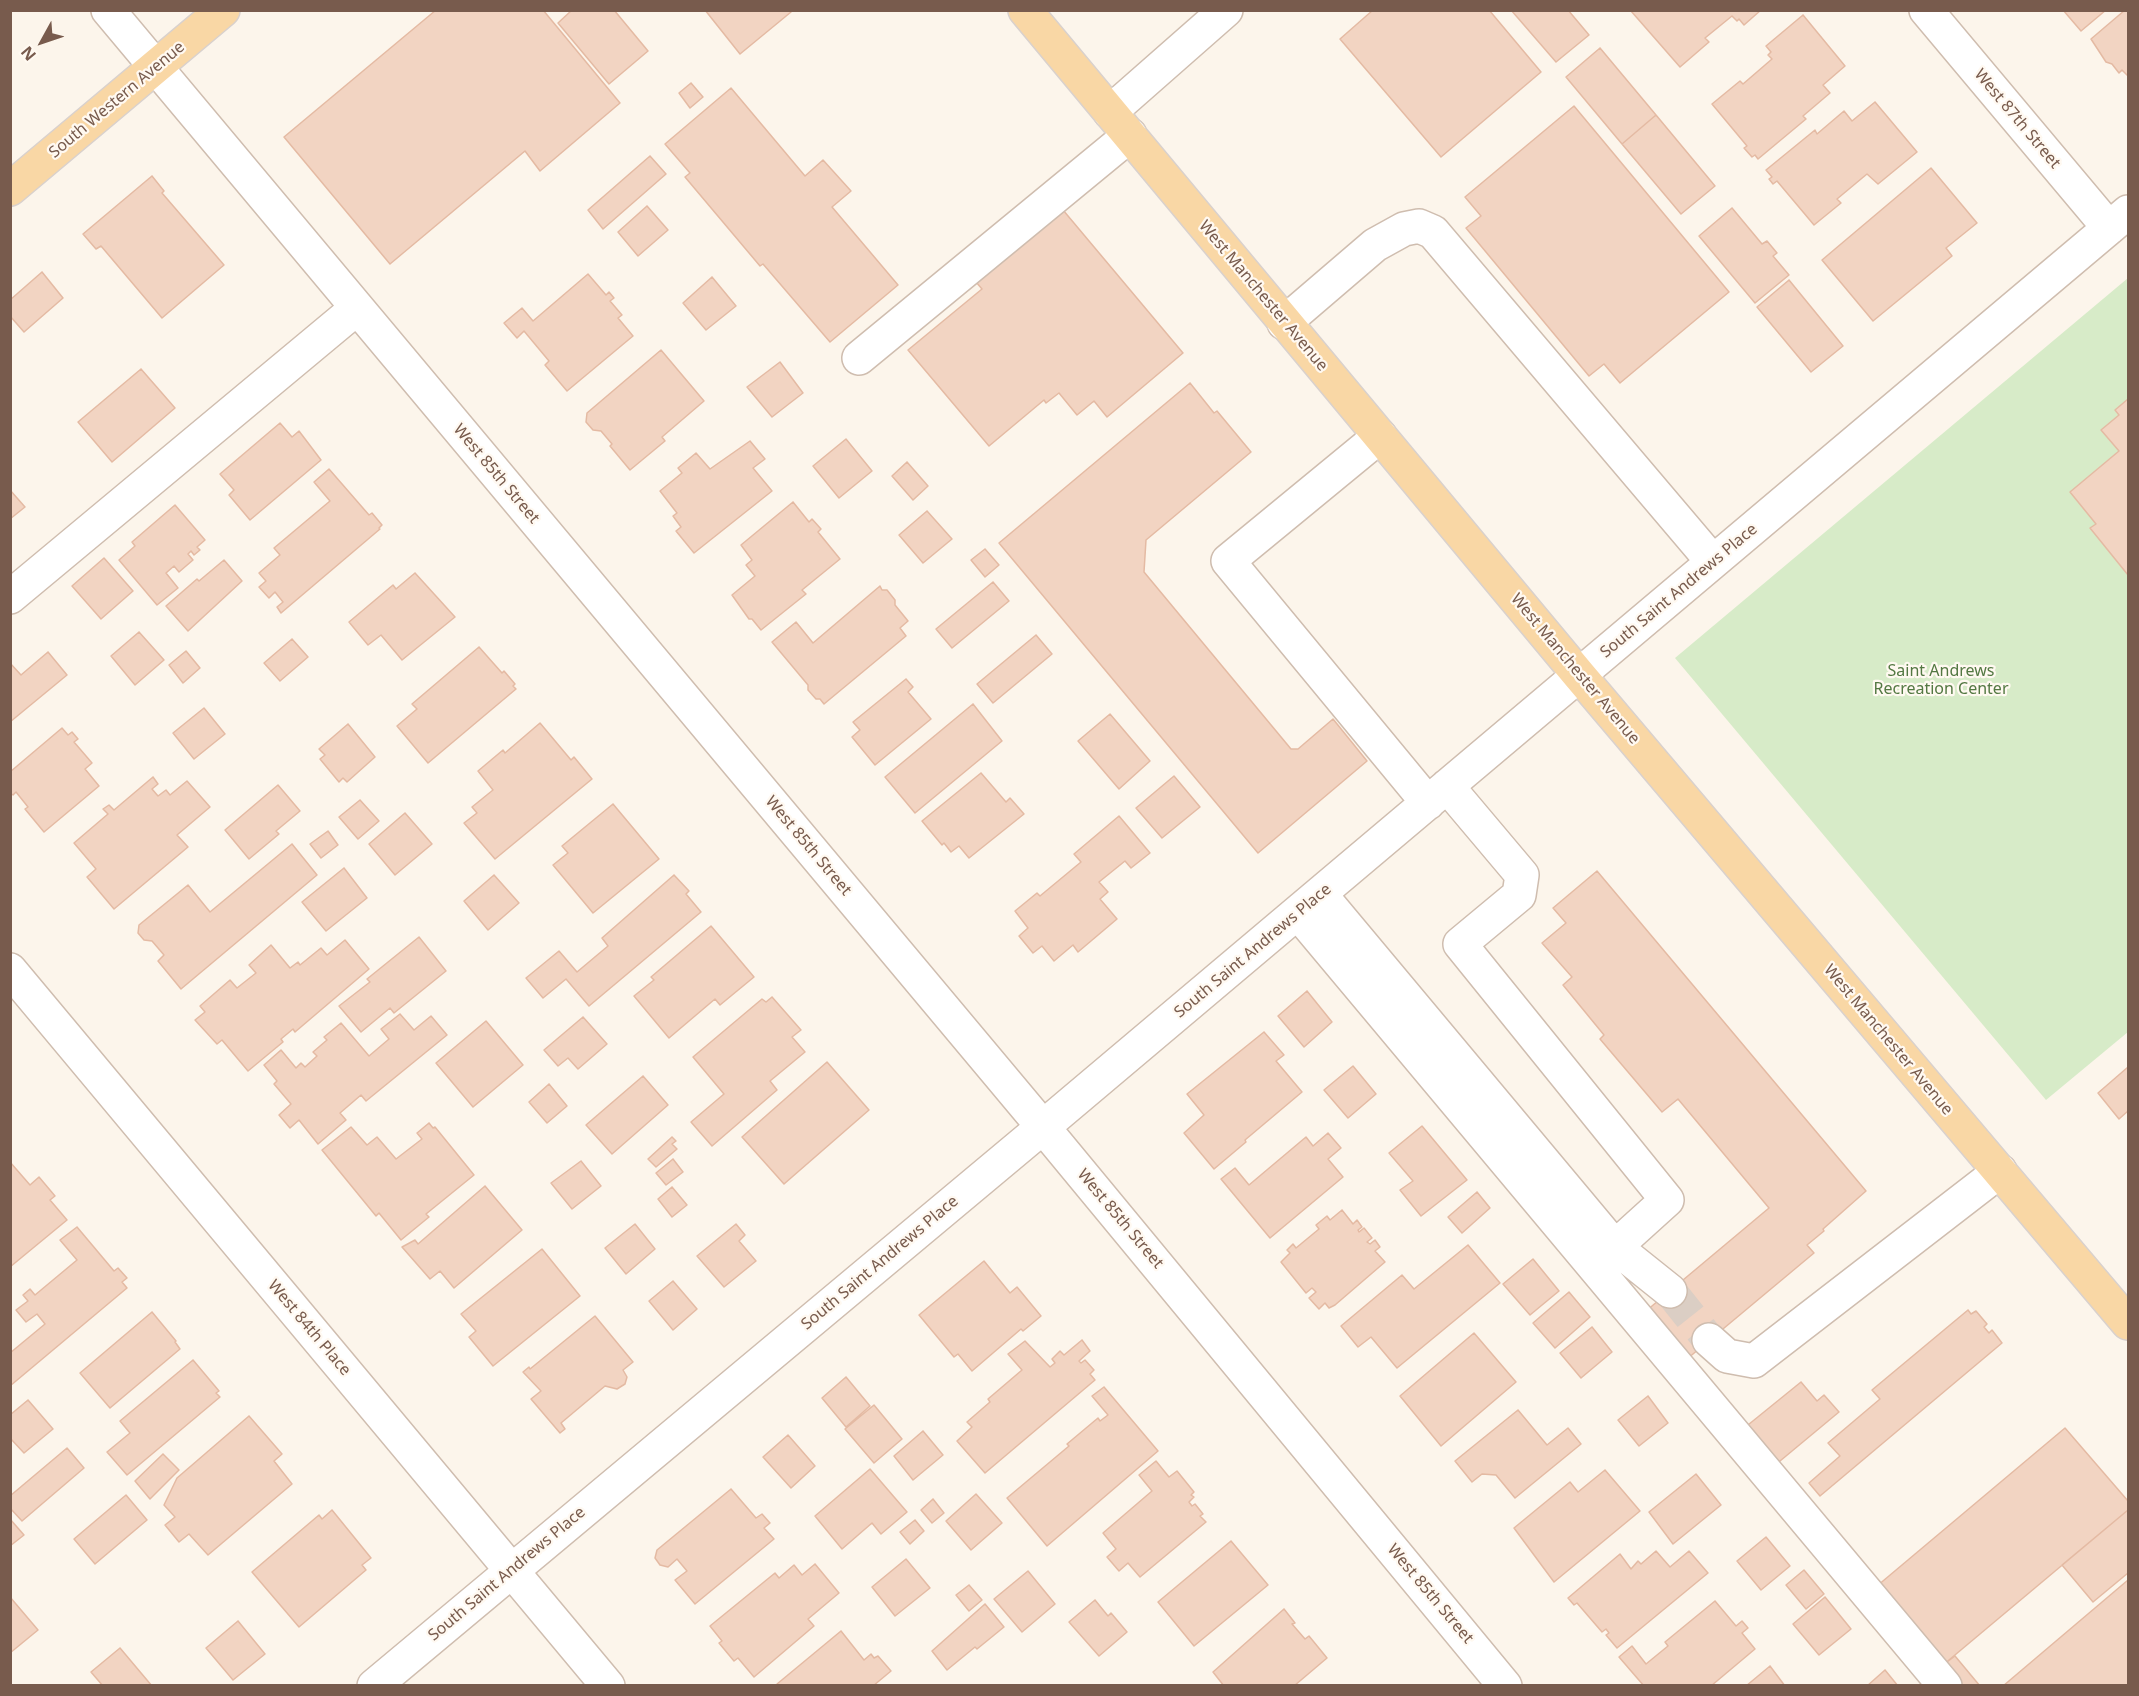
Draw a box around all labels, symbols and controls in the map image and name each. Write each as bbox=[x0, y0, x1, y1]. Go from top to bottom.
north arrow bbox=[12, 12, 72, 72]
street label: South Western Avenue bbox=[45, 38, 189, 162]
text: N bbox=[16, 42, 41, 66]
street label: West 87th Street bbox=[1970, 65, 2064, 173]
street label: West Manchester Avenue bbox=[1194, 217, 1332, 375]
street label: West 85th Street bbox=[449, 420, 543, 528]
street label: South Saint Andrews Place bbox=[1597, 520, 1761, 662]
street label: West Manchester Avenue bbox=[1506, 590, 1644, 748]
park label: Saint Andrews Recreation Center bbox=[1873, 661, 2009, 699]
street label: West 85th Street bbox=[761, 792, 855, 900]
street label: South Saint Andrews Place bbox=[1171, 880, 1335, 1022]
street label: West Manchester Avenue bbox=[1819, 961, 1957, 1119]
street label: West 85th Street bbox=[1073, 1165, 1167, 1273]
street label: South Saint Andrews Place bbox=[798, 1192, 962, 1334]
street label: West 84th Place bbox=[263, 1276, 355, 1380]
street label: South Saint Andrews Place bbox=[425, 1503, 589, 1645]
street label: West 85th Street bbox=[1383, 1540, 1477, 1648]

